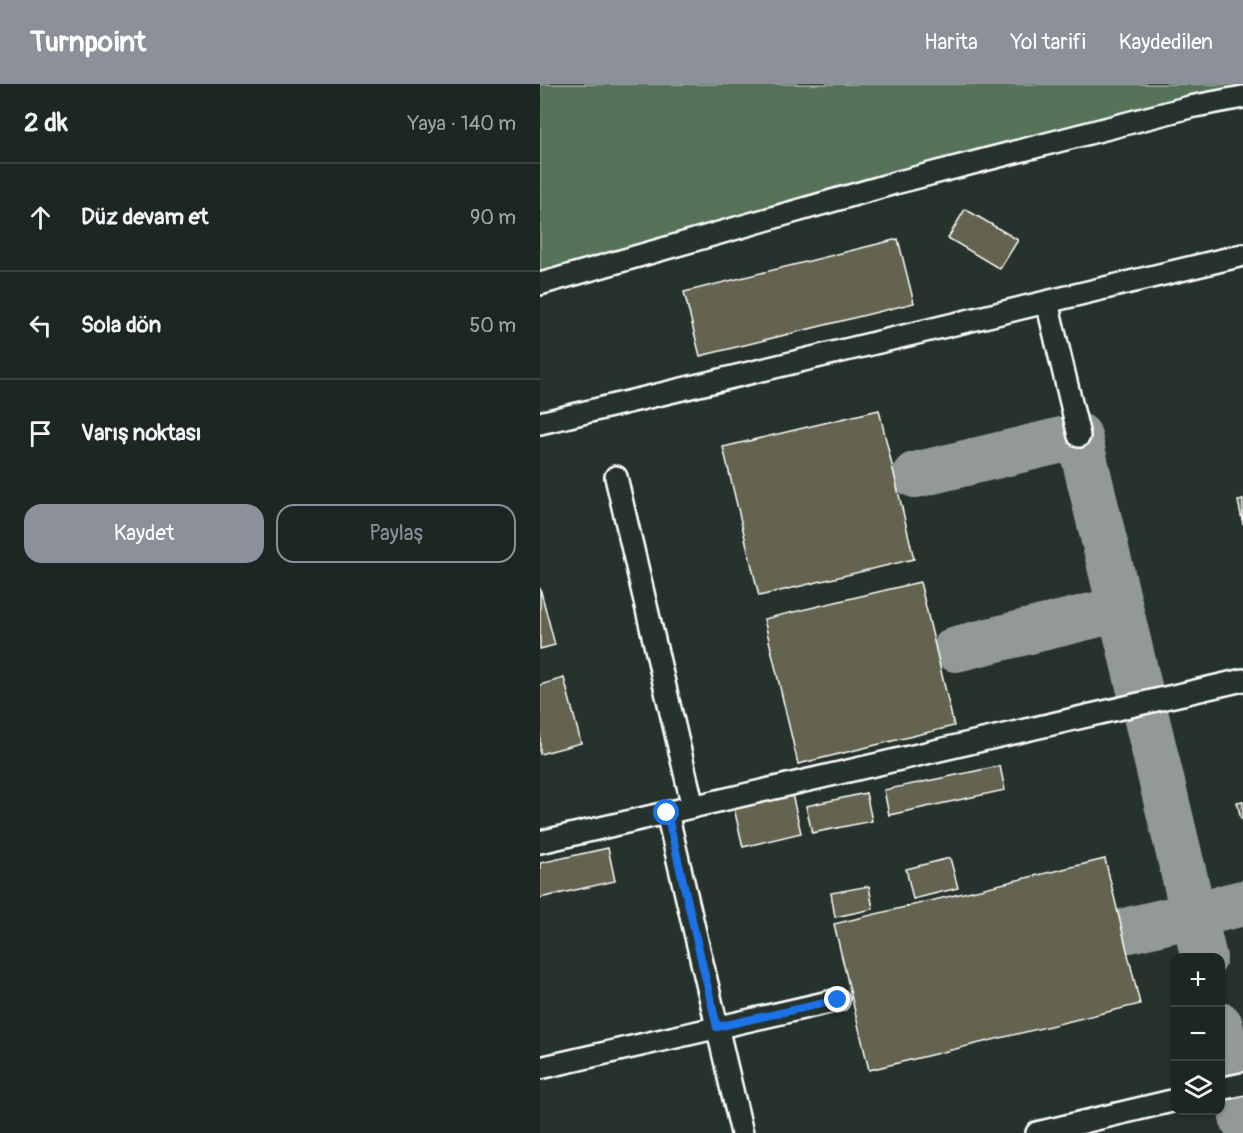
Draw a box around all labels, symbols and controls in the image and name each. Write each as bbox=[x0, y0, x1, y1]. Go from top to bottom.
text: Turnpoint bbox=[30, 25, 146, 60]
text: Harita bbox=[924, 29, 978, 56]
text: Yol tarifi bbox=[1011, 29, 1086, 56]
text: Kaydedilen bbox=[1119, 29, 1213, 56]
text: 2 dk bbox=[24, 107, 68, 139]
text: Yaya · 140 m bbox=[408, 111, 516, 136]
icon: ahead bbox=[24, 201, 57, 234]
text: Düz devam et bbox=[81, 203, 208, 231]
text: 90 m bbox=[470, 205, 516, 230]
icon: left bbox=[24, 309, 57, 342]
text: Sola dön bbox=[81, 311, 161, 339]
text: 50 m bbox=[469, 313, 516, 338]
icon: arrive bbox=[24, 417, 57, 450]
text: Varış noktası bbox=[81, 419, 202, 447]
button: Kaydet bbox=[24, 504, 264, 563]
button: Paylaş bbox=[276, 504, 516, 563]
route start bbox=[653, 799, 679, 825]
map controls bbox=[1171, 953, 1225, 1115]
button: + bbox=[1171, 953, 1225, 1007]
route end bbox=[824, 986, 850, 1012]
button: − bbox=[1171, 1007, 1225, 1061]
button: layers bbox=[1171, 1061, 1225, 1115]

